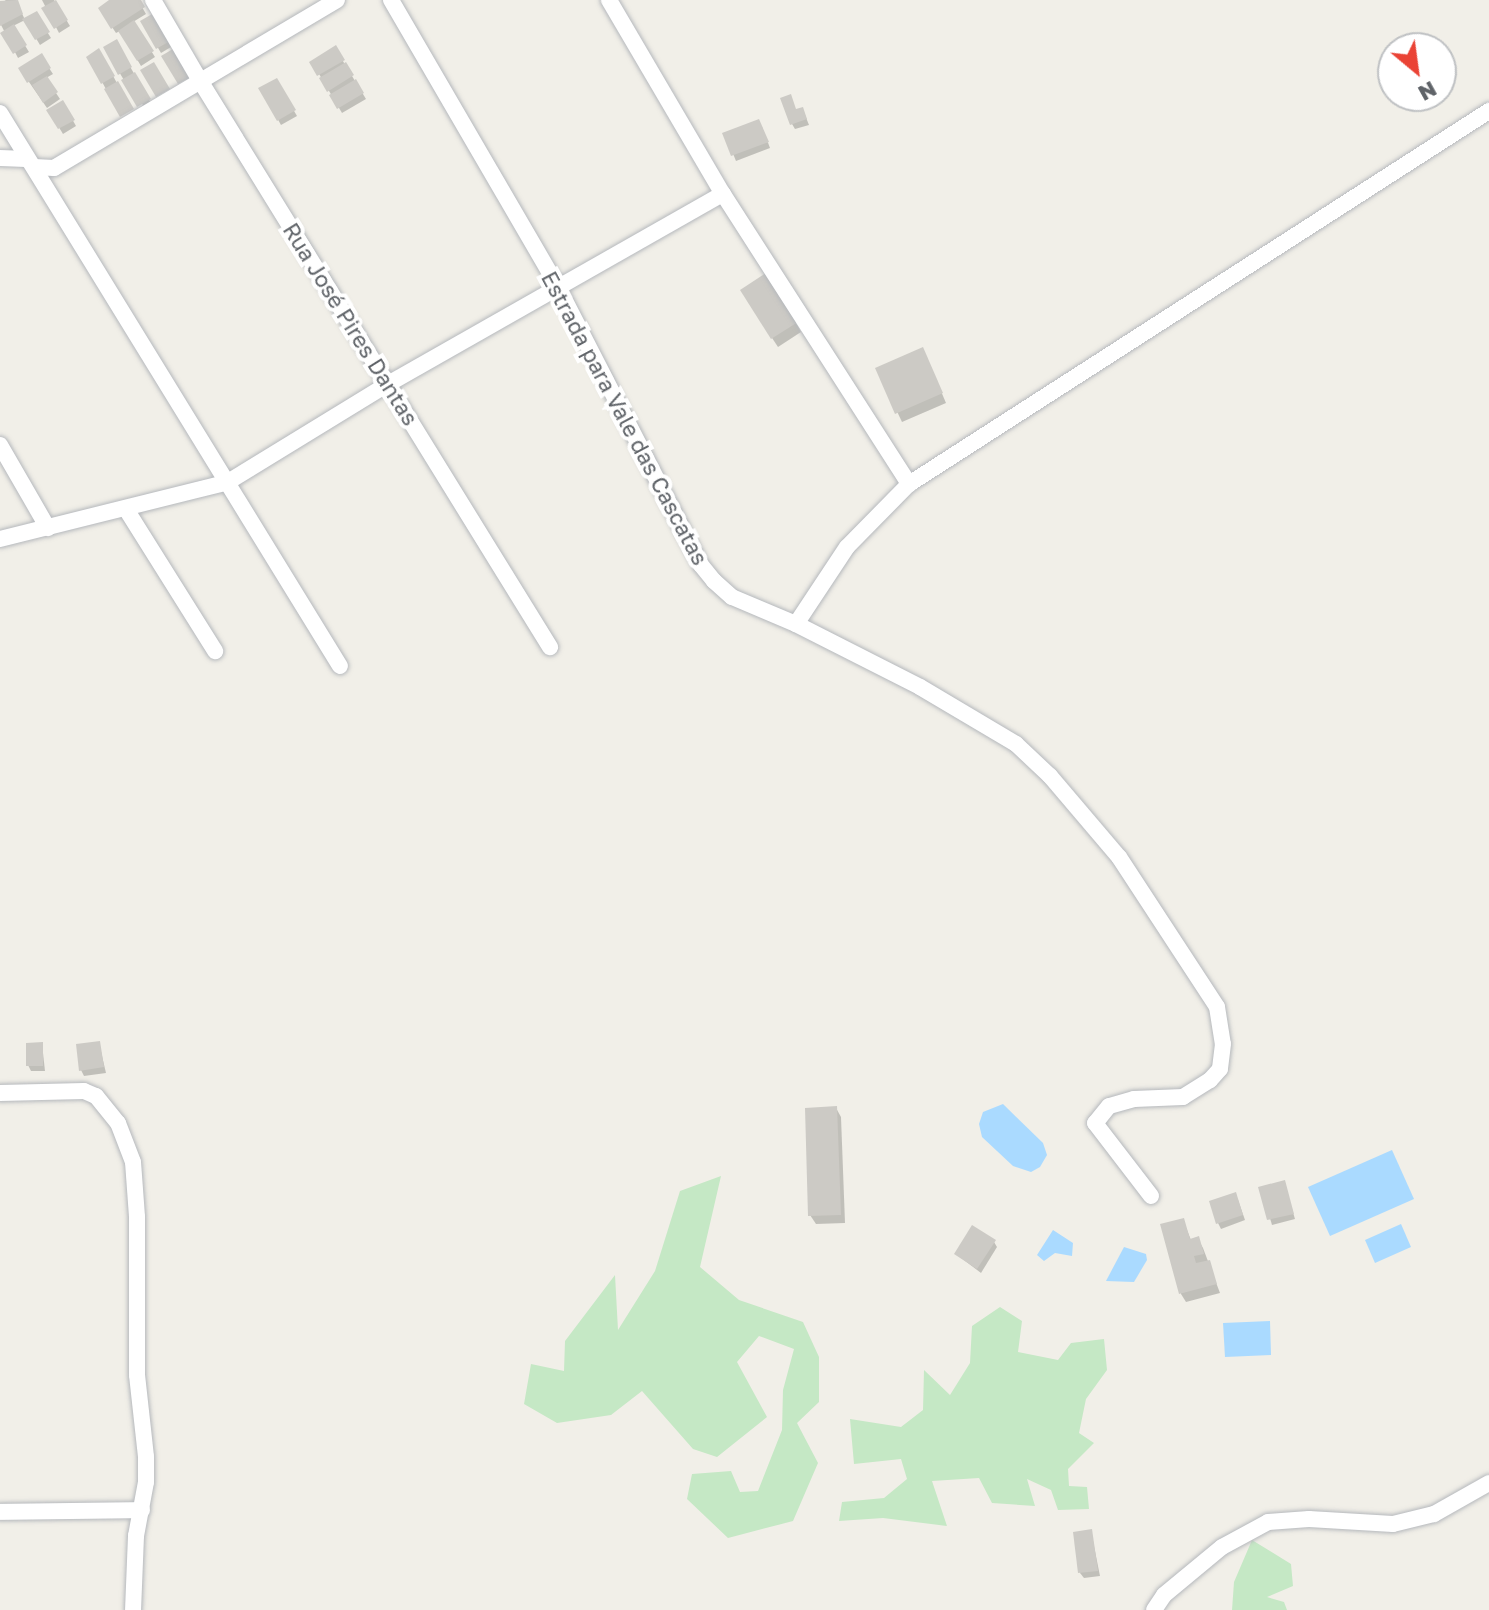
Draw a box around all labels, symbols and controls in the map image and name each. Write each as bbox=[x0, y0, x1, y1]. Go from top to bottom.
north arrow bbox=[1377, 32, 1457, 112]
text: N bbox=[1414, 76, 1442, 108]
street label: Rua José Pires Dantas bbox=[278, 218, 424, 430]
street label: Estrada para Vale das Cascatas bbox=[536, 267, 714, 569]

